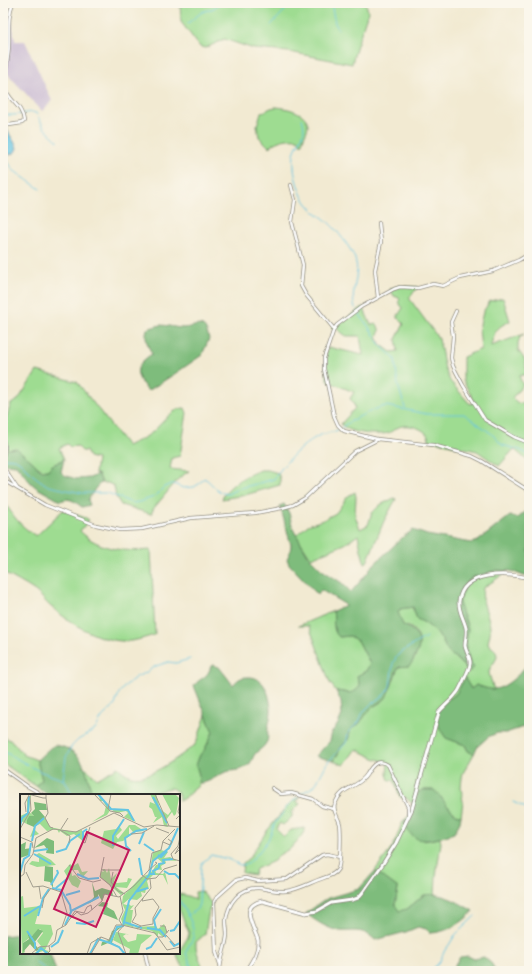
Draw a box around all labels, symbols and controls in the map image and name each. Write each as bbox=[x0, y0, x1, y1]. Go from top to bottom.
inset map bbox=[20, 794, 180, 954]

